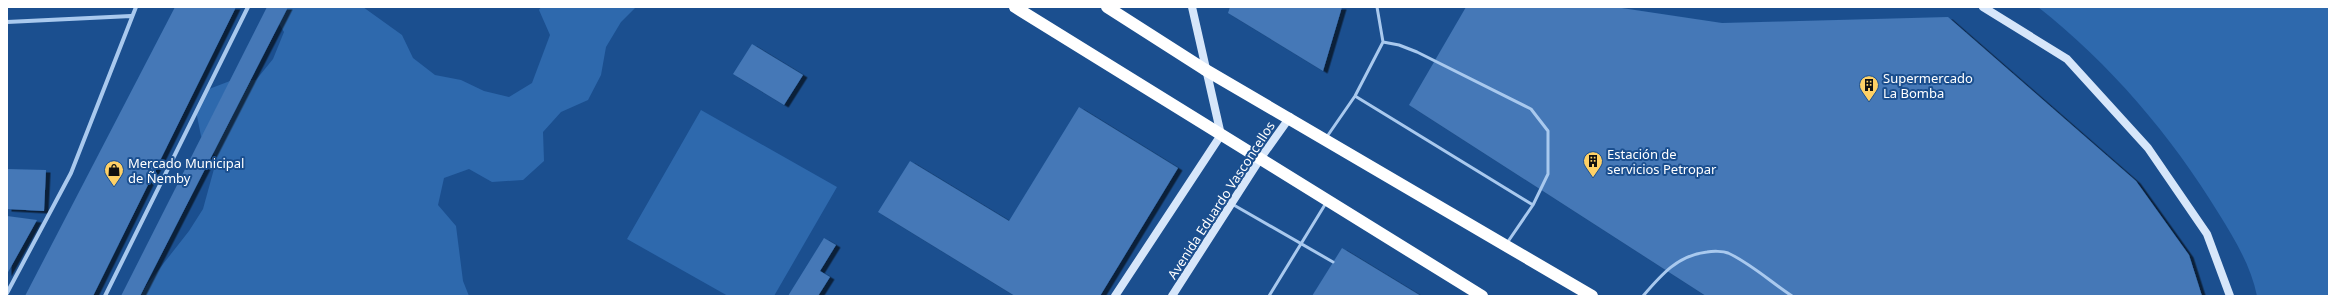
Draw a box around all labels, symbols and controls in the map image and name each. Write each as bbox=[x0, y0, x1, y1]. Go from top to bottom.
place label: Supermercado La Bomba bbox=[1883, 69, 1973, 102]
building icon: Supermercado La Bomba bbox=[1858, 74, 1880, 102]
street label: Avenida Eduardo Vasconcellos bbox=[1163, 118, 1279, 282]
place label: Estación de servicios Petropar bbox=[1607, 145, 1717, 178]
building icon: Estación de servicios Petropar bbox=[1582, 150, 1604, 178]
place label: Mercado Municipal de Ñemby bbox=[128, 154, 244, 187]
shop icon: Mercado Municipal de Ñemby bbox=[103, 159, 125, 187]

